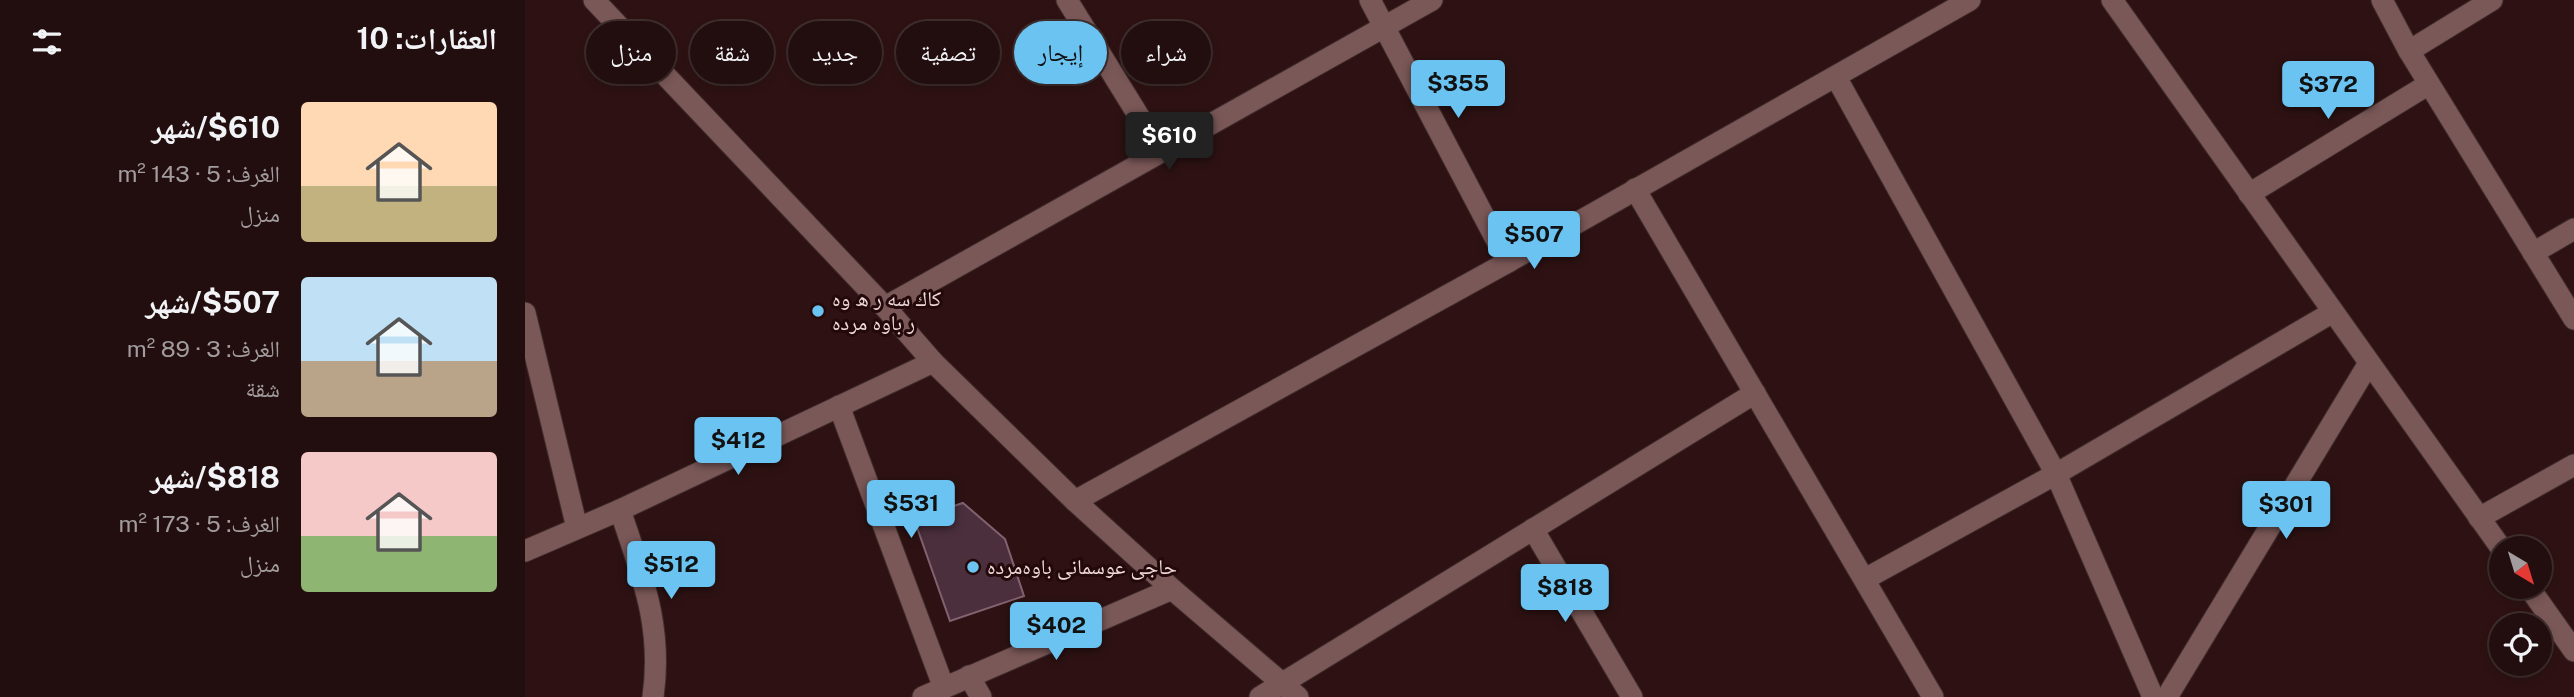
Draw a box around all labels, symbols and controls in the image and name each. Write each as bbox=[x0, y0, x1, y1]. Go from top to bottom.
text: العقارات: 10 bbox=[357, 20, 497, 56]
chip: منزل bbox=[586, 21, 676, 84]
chip: شقة bbox=[690, 21, 774, 84]
chip: جديد bbox=[788, 21, 882, 84]
chip: تصفية bbox=[896, 21, 1000, 84]
chip: إيجار bbox=[1014, 21, 1107, 84]
chip: شراء bbox=[1121, 21, 1211, 84]
icon: filters bbox=[28, 23, 66, 61]
pin: $355 bbox=[1417, 60, 1499, 120]
pin: $372 bbox=[2287, 61, 2369, 121]
text: $355 bbox=[1427, 69, 1489, 96]
text: $372 bbox=[2298, 70, 2358, 97]
text: $610/شهر bbox=[151, 109, 280, 145]
pin: $610 bbox=[1128, 113, 1210, 172]
text: $610 bbox=[1141, 121, 1197, 148]
icon: home bbox=[357, 130, 441, 214]
text: الغرف: 5 · 143 m² bbox=[117, 160, 280, 187]
text: منزل bbox=[240, 200, 280, 227]
pin: $507 bbox=[1493, 212, 1575, 271]
text: $507 bbox=[1504, 220, 1564, 247]
text: $507/شهر bbox=[146, 284, 280, 320]
place label: كاك سه ر ه وه ر باوه مرده bbox=[832, 286, 942, 335]
marker: كاك سه ر ه وه ر باوه مرده bbox=[810, 303, 826, 319]
icon: home bbox=[357, 305, 441, 389]
text: الغرف: 3 · 89 m² bbox=[127, 335, 280, 362]
text: شقة bbox=[246, 375, 280, 402]
pin: $412 bbox=[697, 418, 779, 477]
text: $412 bbox=[710, 426, 766, 453]
text: $818/شهر bbox=[150, 459, 280, 495]
icon: home bbox=[357, 480, 441, 564]
pin: $531 bbox=[870, 480, 952, 540]
pin: $301 bbox=[2245, 482, 2327, 541]
text: $531 bbox=[883, 489, 939, 516]
text: $301 bbox=[2258, 490, 2314, 517]
text: الغرف: 5 · 173 m² bbox=[119, 510, 280, 537]
north arrow bbox=[2489, 536, 2551, 598]
map controls bbox=[2489, 536, 2552, 676]
pin: $512 bbox=[630, 542, 712, 601]
text: منزل bbox=[240, 550, 280, 577]
text: $512 bbox=[643, 550, 699, 577]
place label: حاجی عوسمانی باوەمردە bbox=[987, 554, 1177, 580]
marker: حاجی عوسمانی باوەمردە bbox=[965, 559, 981, 575]
pin: $818 bbox=[1524, 564, 1606, 624]
text: $818 bbox=[1537, 573, 1593, 600]
pin: $402 bbox=[1015, 602, 1097, 662]
text: $402 bbox=[1026, 611, 1086, 638]
button: locate bbox=[2489, 613, 2552, 676]

